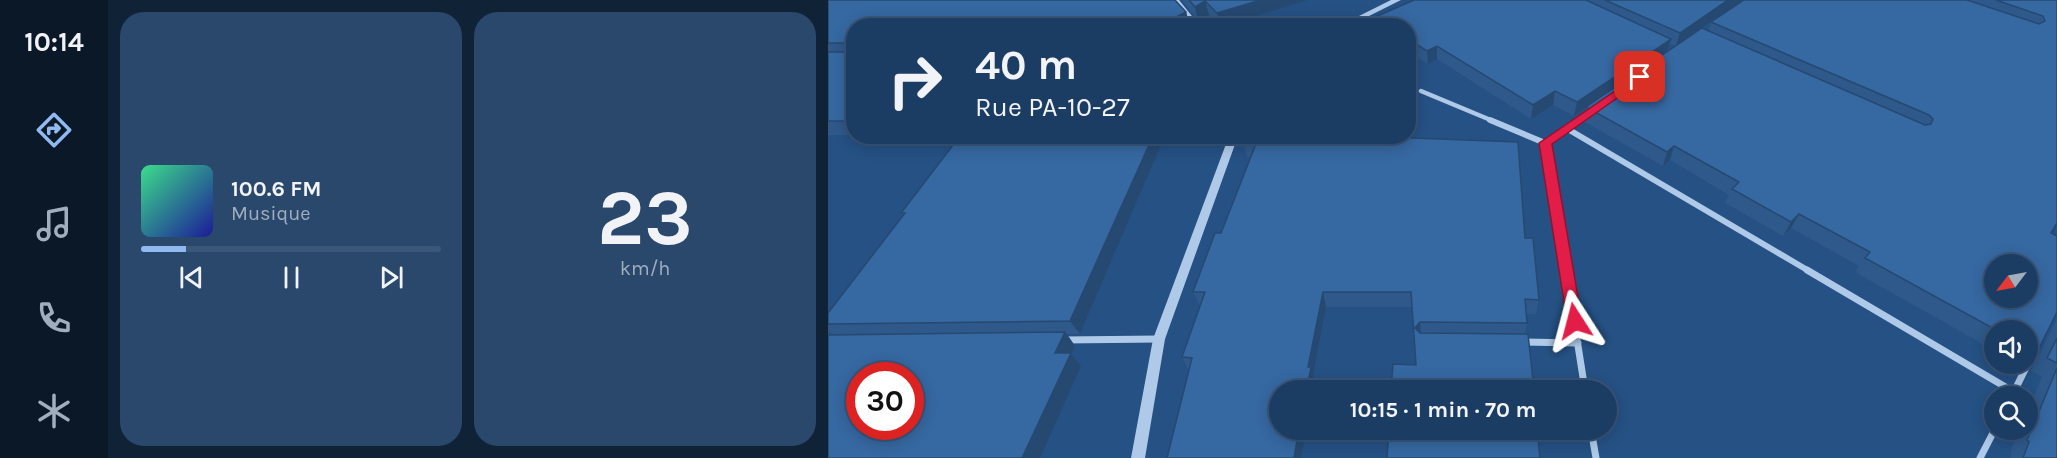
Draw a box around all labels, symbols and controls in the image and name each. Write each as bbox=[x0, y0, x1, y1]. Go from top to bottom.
text: 10:14 bbox=[24, 26, 84, 58]
text: 40 m bbox=[975, 40, 1077, 90]
icon: right bbox=[876, 42, 954, 120]
pin bbox=[1614, 51, 1665, 102]
icon: arrive bbox=[1623, 60, 1656, 93]
text: Rue PA-10-27 bbox=[975, 91, 1130, 123]
icon: directions bbox=[33, 109, 75, 151]
text: 23 bbox=[597, 172, 693, 264]
text: 100.6 FM bbox=[231, 176, 322, 202]
text: Musique bbox=[231, 202, 311, 225]
icon: music bbox=[33, 203, 75, 245]
north arrow bbox=[1984, 254, 2038, 308]
map controls bbox=[1984, 254, 2038, 440]
text: km/h bbox=[620, 257, 670, 280]
icon: previous bbox=[175, 261, 208, 294]
icon: pause bbox=[275, 261, 308, 294]
icon: next bbox=[375, 261, 408, 294]
position arrow bbox=[1543, 289, 1607, 353]
icon: phone bbox=[33, 297, 75, 339]
button: sound bbox=[1984, 320, 2038, 374]
speed limit sign: 30 bbox=[846, 362, 924, 440]
button: search bbox=[1984, 386, 2038, 440]
icon: climate bbox=[33, 390, 75, 432]
text: 10:15 · 1 min · 70 m bbox=[1350, 397, 1536, 423]

